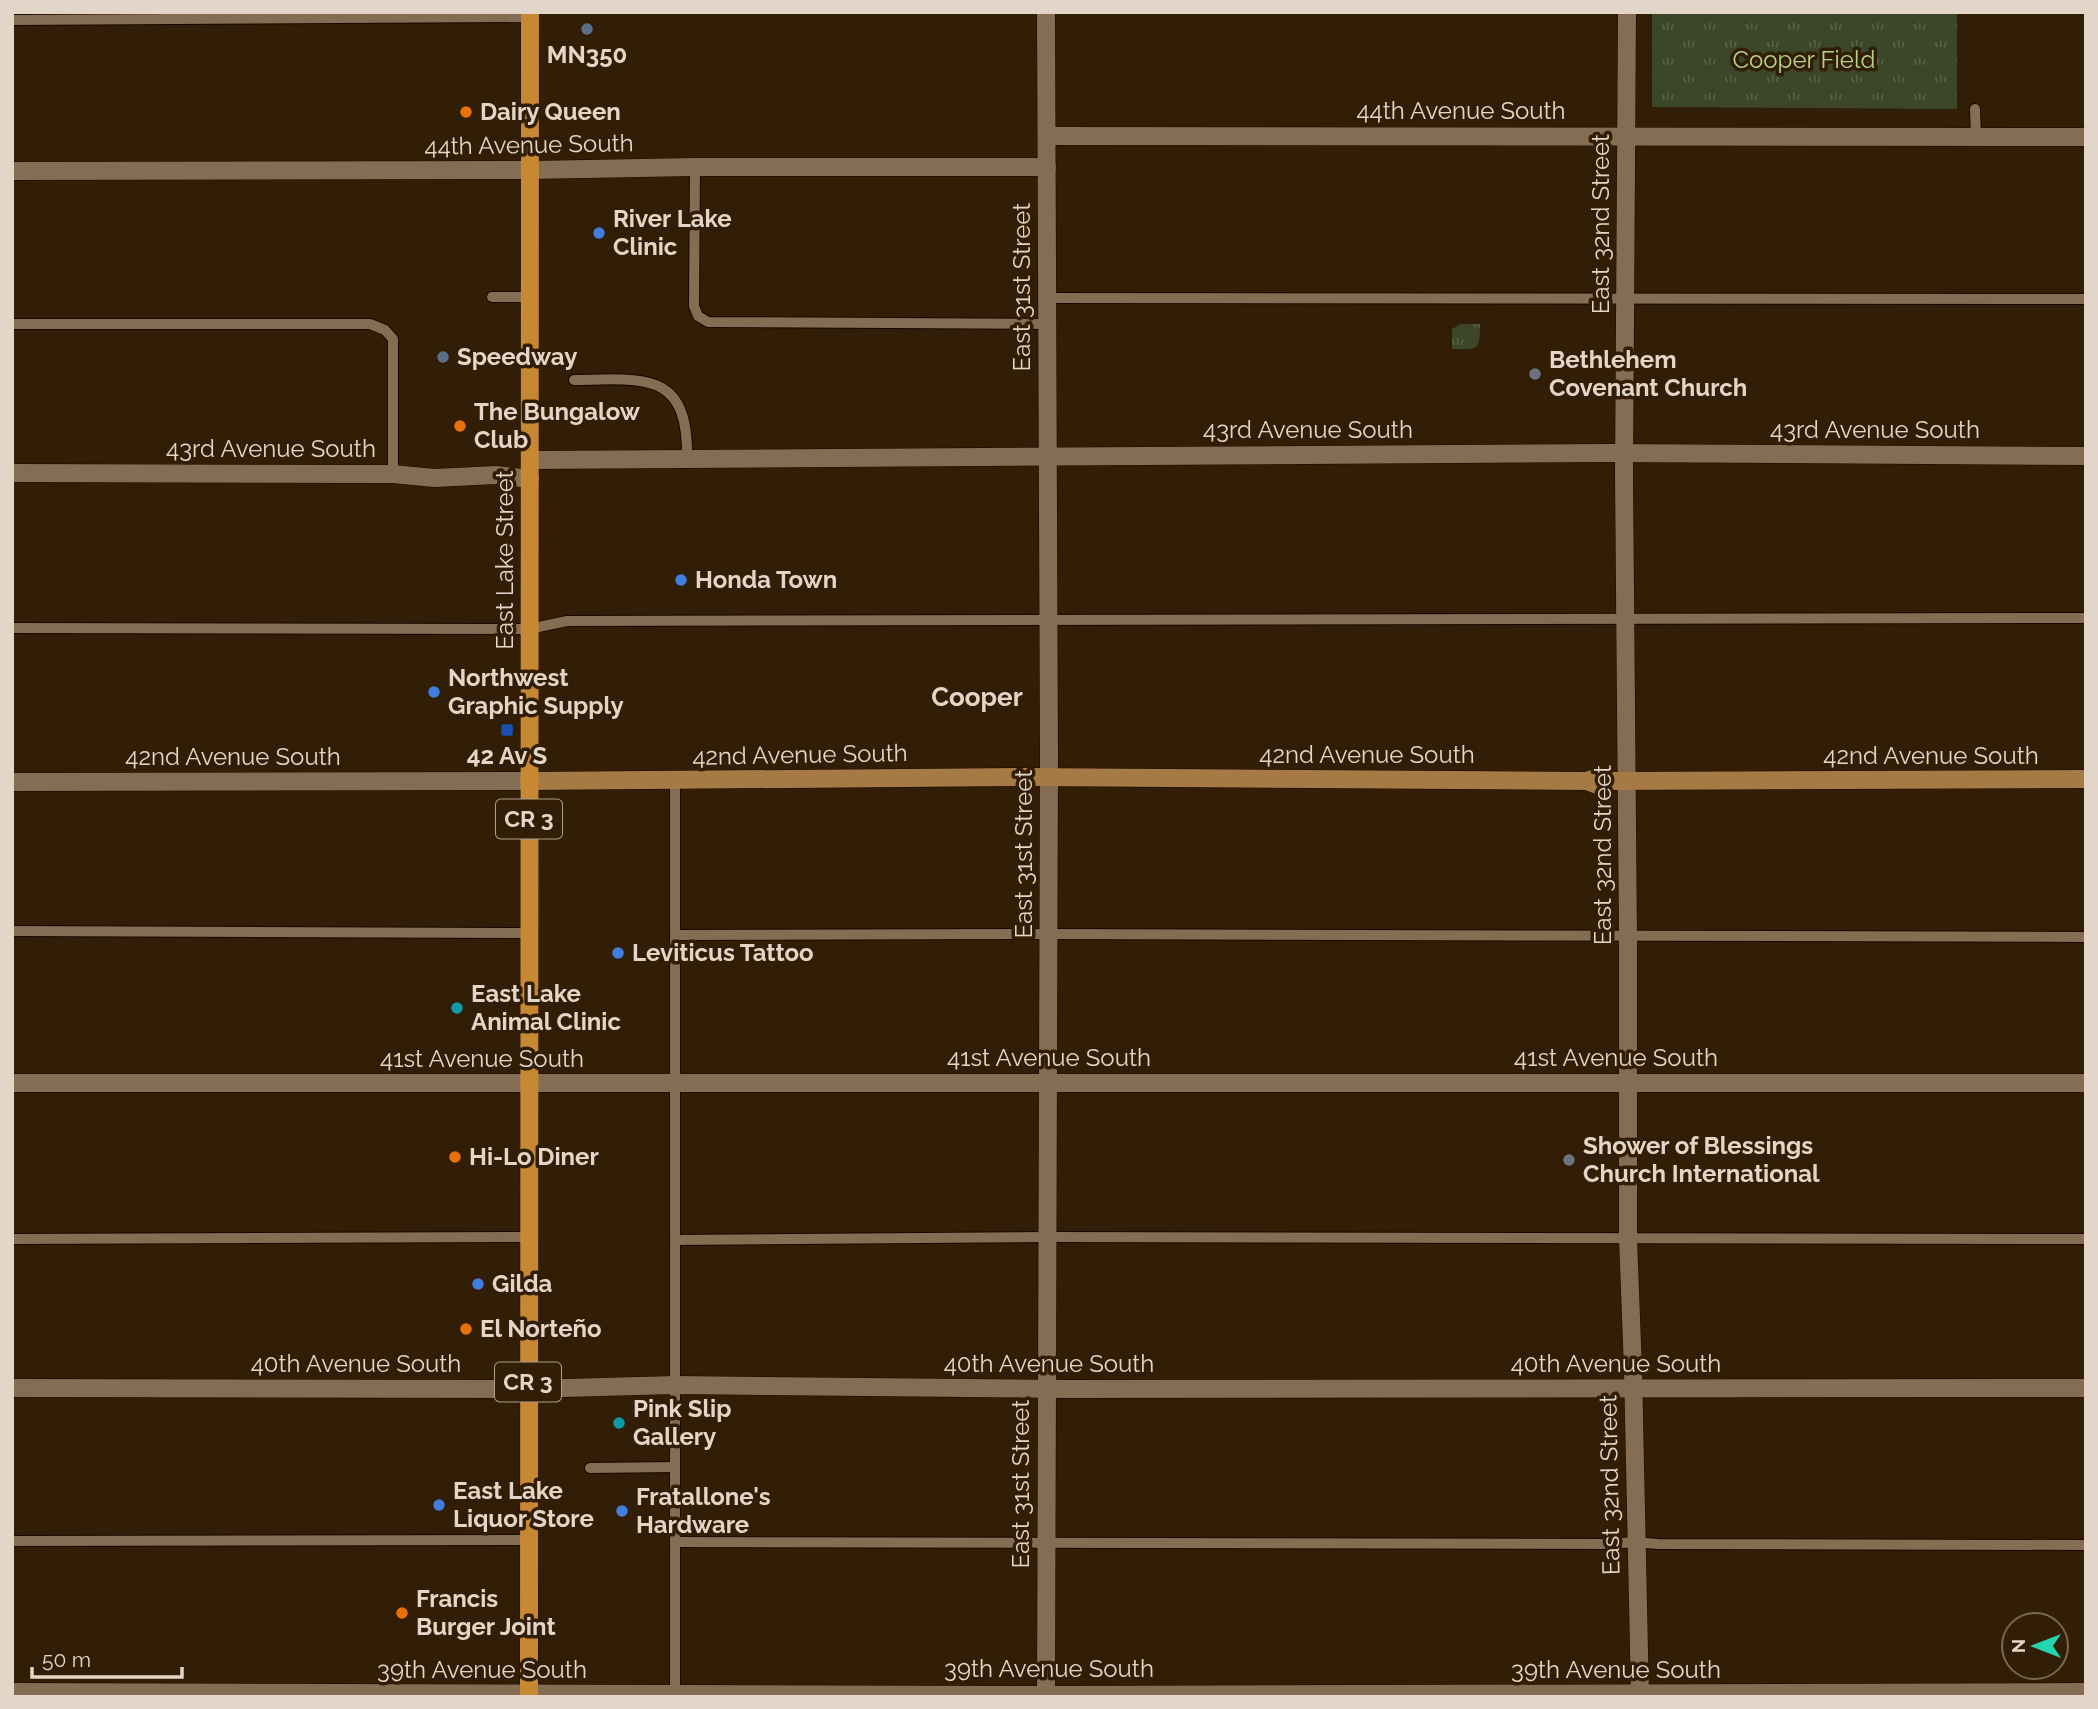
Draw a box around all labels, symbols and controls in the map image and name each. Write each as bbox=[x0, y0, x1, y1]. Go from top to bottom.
marker: MN350 bbox=[579, 21, 595, 37]
place label: MN350 bbox=[547, 40, 627, 69]
park label: Cooper Field bbox=[1733, 45, 1875, 74]
street label: 44th Avenue South bbox=[1356, 96, 1566, 125]
place label: Dairy Queen bbox=[480, 97, 621, 126]
marker: Dairy Queen bbox=[458, 104, 474, 120]
street label: 44th Avenue South bbox=[424, 128, 634, 161]
street label: East 32nd Street bbox=[1586, 134, 1615, 314]
street label: East 31st Street bbox=[1007, 203, 1036, 371]
place label: River Lake Clinic bbox=[613, 204, 732, 261]
marker: River Lake Clinic bbox=[591, 225, 607, 241]
place label: Speedway bbox=[457, 342, 577, 371]
place label: Bethlehem Covenant Church bbox=[1549, 345, 1747, 402]
marker: Speedway bbox=[435, 349, 451, 365]
marker: Bethlehem Covenant Church bbox=[1527, 366, 1543, 382]
place label: The Bungalow Club bbox=[474, 397, 641, 454]
street label: 43rd Avenue South bbox=[1203, 415, 1413, 444]
street label: 43rd Avenue South bbox=[1770, 415, 1980, 444]
marker: The Bungalow Club bbox=[452, 418, 468, 434]
street label: 43rd Avenue South bbox=[166, 434, 376, 463]
street label: East Lake Street bbox=[490, 470, 519, 650]
place label: Honda Town bbox=[695, 565, 837, 594]
marker: Honda Town bbox=[673, 572, 689, 588]
place label: Northwest Graphic Supply bbox=[448, 663, 624, 720]
district label: Cooper bbox=[931, 682, 1023, 712]
marker: Northwest Graphic Supply bbox=[426, 684, 442, 700]
marker: 42 Av S bbox=[499, 722, 515, 738]
street label: 42nd Avenue South bbox=[692, 738, 908, 771]
street label: 42nd Avenue South bbox=[1259, 740, 1475, 769]
place label: 42 Av S bbox=[467, 741, 547, 770]
street label: 42nd Avenue South bbox=[1823, 741, 2039, 770]
street label: 42nd Avenue South bbox=[125, 742, 341, 771]
street label: East 32nd Street bbox=[1588, 765, 1617, 945]
street label: East 31st Street bbox=[1009, 770, 1038, 938]
road number: CR 3 bbox=[496, 800, 562, 838]
place label: Leviticus Tattoo bbox=[632, 938, 814, 967]
marker: Leviticus Tattoo bbox=[610, 945, 626, 961]
place label: East Lake Animal Clinic bbox=[471, 979, 621, 1036]
marker: East Lake Animal Clinic bbox=[449, 1000, 465, 1016]
street label: 41st Avenue South bbox=[947, 1043, 1151, 1072]
street label: 41st Avenue South bbox=[1514, 1043, 1718, 1072]
street label: 41st Avenue South bbox=[380, 1044, 584, 1073]
place label: Shower of Blessings Church International bbox=[1583, 1131, 1820, 1188]
place label: Hi-Lo Diner bbox=[469, 1142, 599, 1171]
marker: Hi-Lo Diner bbox=[447, 1149, 463, 1165]
marker: Shower of Blessings Church International bbox=[1561, 1152, 1577, 1168]
place label: Gilda bbox=[492, 1269, 553, 1298]
marker: Gilda bbox=[470, 1276, 486, 1292]
place label: El Norteño bbox=[480, 1314, 602, 1343]
marker: El Norteño bbox=[458, 1321, 474, 1337]
street label: 40th Avenue South bbox=[251, 1349, 461, 1378]
street label: 40th Avenue South bbox=[944, 1349, 1154, 1378]
street label: 40th Avenue South bbox=[1511, 1349, 1721, 1378]
road number: CR 3 bbox=[495, 1362, 561, 1401]
place label: Pink Slip Gallery bbox=[633, 1394, 731, 1451]
street label: East 32nd Street bbox=[1593, 1395, 1626, 1575]
street label: East 31st Street bbox=[1006, 1400, 1035, 1568]
marker: Pink Slip Gallery bbox=[611, 1415, 627, 1431]
place label: East Lake Liquor Store bbox=[453, 1476, 594, 1533]
place label: Fratallone's Hardware bbox=[636, 1482, 771, 1539]
marker: East Lake Liquor Store bbox=[431, 1497, 447, 1513]
marker: Fratallone's Hardware bbox=[614, 1503, 630, 1519]
place label: Francis Burger Joint bbox=[416, 1584, 556, 1641]
marker: Francis Burger Joint bbox=[394, 1605, 410, 1621]
north arrow bbox=[2000, 1611, 2070, 1681]
scale bar bbox=[32, 1636, 182, 1680]
text: N bbox=[2007, 1639, 2029, 1653]
text: 50 m bbox=[42, 1647, 91, 1672]
street label: 39th Avenue South bbox=[944, 1654, 1154, 1683]
street label: 39th Avenue South bbox=[377, 1655, 587, 1684]
street label: 39th Avenue South bbox=[1511, 1655, 1721, 1684]

